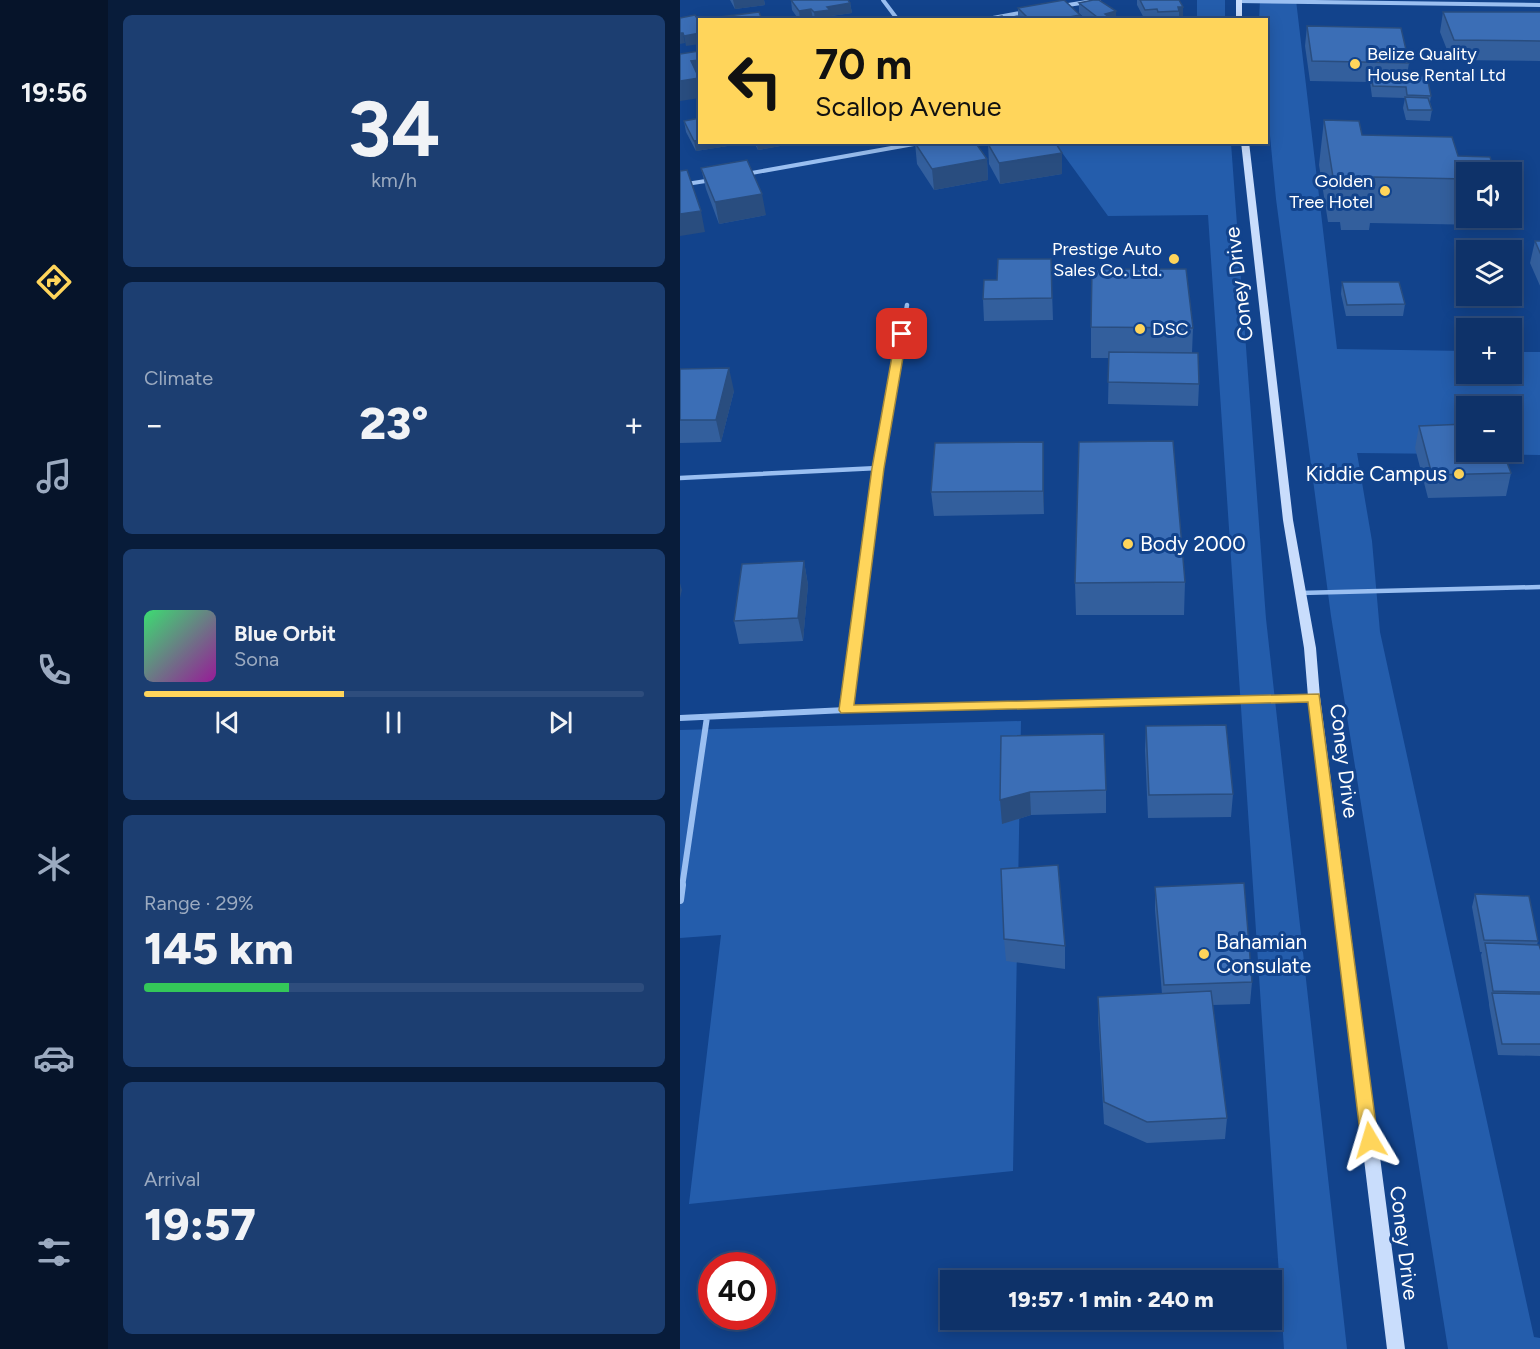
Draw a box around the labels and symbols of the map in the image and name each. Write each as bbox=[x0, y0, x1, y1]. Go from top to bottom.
place label: Belize Quality House Rental Ltd bbox=[1367, 43, 1506, 86]
marker: Belize Quality House Rental Ltd bbox=[1348, 57, 1362, 71]
place label: Golden Tree Hotel bbox=[1289, 170, 1373, 213]
marker: Golden Tree Hotel bbox=[1378, 184, 1392, 198]
street label: Coney Drive bbox=[1219, 225, 1258, 343]
place label: Prestige Auto Sales Co. Ltd. bbox=[1052, 238, 1162, 281]
marker: Prestige Auto Sales Co. Ltd. bbox=[1167, 252, 1181, 266]
pin bbox=[876, 308, 927, 359]
place label: DSC bbox=[1152, 318, 1188, 340]
marker: DSC bbox=[1133, 322, 1147, 336]
place label: Kiddie Campus bbox=[1306, 461, 1447, 486]
marker: Kiddie Campus bbox=[1452, 467, 1466, 481]
place label: Body 2000 bbox=[1140, 531, 1246, 556]
marker: Body 2000 bbox=[1121, 537, 1135, 551]
street label: Coney Drive bbox=[1325, 702, 1364, 820]
place label: Bahamian Consulate bbox=[1216, 929, 1311, 978]
marker: Bahamian Consulate bbox=[1197, 947, 1211, 961]
position arrow bbox=[1338, 1108, 1402, 1172]
street label: Coney Drive bbox=[1385, 1184, 1424, 1302]
speed limit sign: 40 bbox=[698, 1252, 776, 1330]

